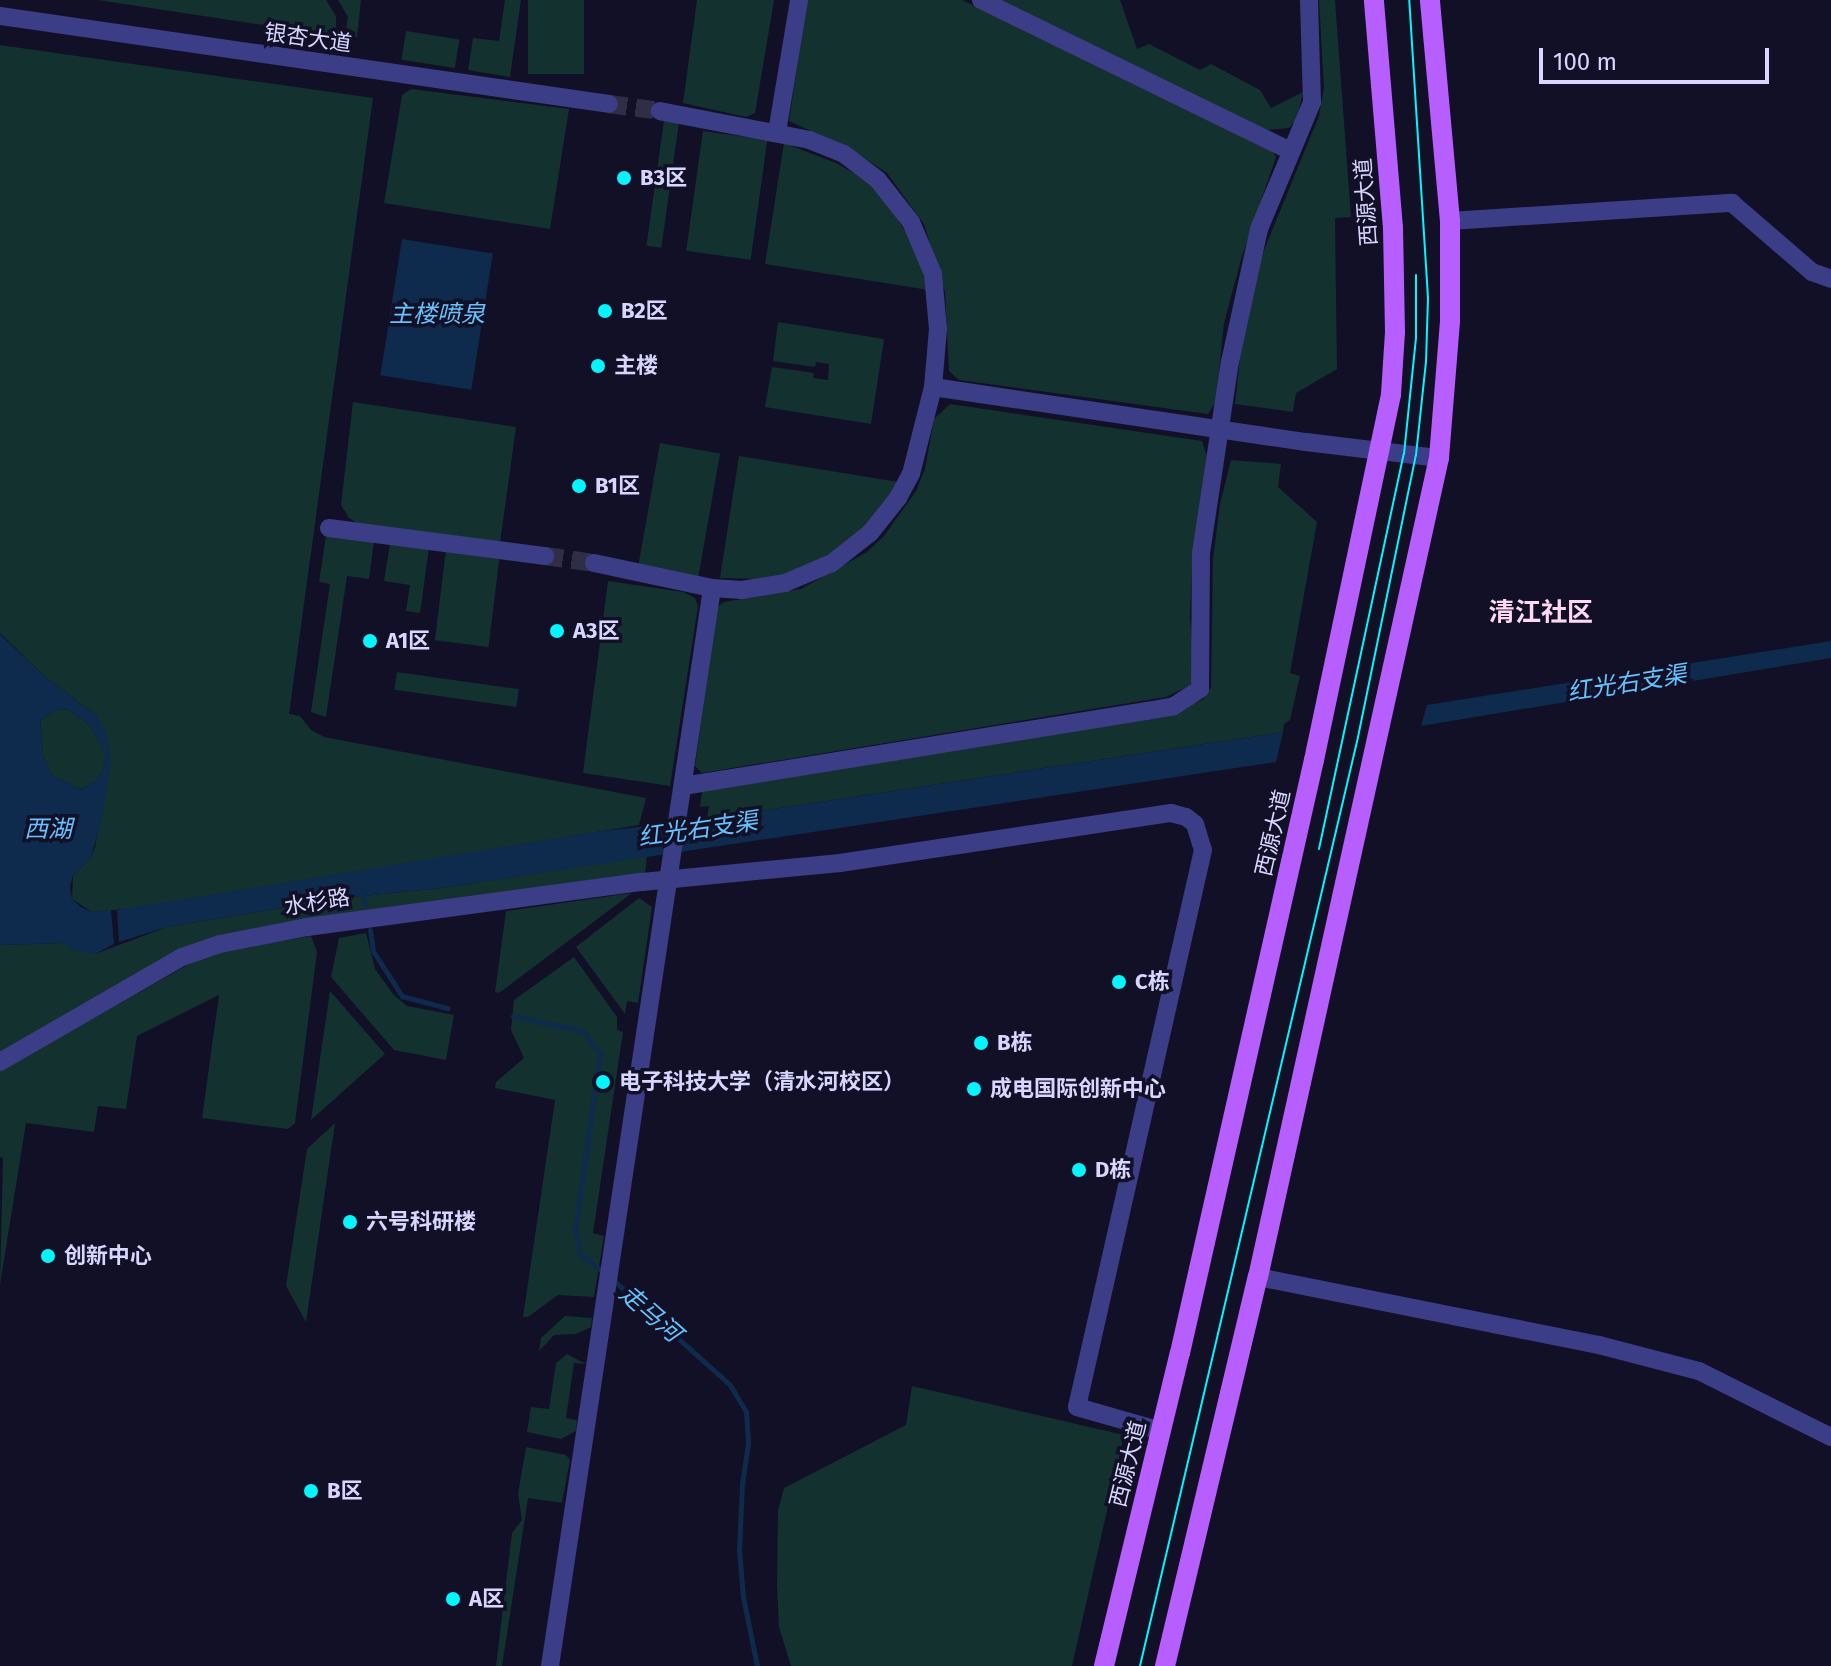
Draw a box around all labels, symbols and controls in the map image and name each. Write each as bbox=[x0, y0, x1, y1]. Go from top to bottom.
street label: 银杏大道 bbox=[263, 19, 353, 57]
scale bar bbox=[1543, 32, 1773, 82]
text: 100 m bbox=[1553, 48, 1617, 76]
street label: 西源大道 bbox=[1350, 157, 1382, 247]
place label: B3区 bbox=[640, 165, 687, 191]
marker: B3区 bbox=[615, 169, 633, 187]
place label: B2区 bbox=[621, 298, 668, 324]
water label: 主楼喷泉 bbox=[389, 301, 485, 329]
marker: B2区 bbox=[596, 302, 614, 320]
place label: 主楼 bbox=[614, 353, 658, 379]
marker: 主楼 bbox=[589, 357, 607, 375]
place label: B1区 bbox=[595, 473, 640, 499]
marker: B1区 bbox=[570, 477, 588, 495]
district label: 清江社区 bbox=[1489, 597, 1593, 629]
place label: A3区 bbox=[573, 618, 619, 644]
marker: A3区 bbox=[548, 622, 566, 640]
place label: A1区 bbox=[386, 628, 430, 654]
marker: A1区 bbox=[361, 632, 379, 650]
water label: 红光右支渠 bbox=[1565, 660, 1689, 708]
street label: 西源大道 bbox=[1250, 787, 1296, 879]
water label: 红光右支渠 bbox=[637, 807, 759, 853]
water label: 西湖 bbox=[24, 816, 72, 844]
street label: 水杉路 bbox=[282, 884, 352, 920]
place label: C栋 bbox=[1135, 969, 1170, 995]
marker: C栋 bbox=[1110, 973, 1128, 991]
place label: B栋 bbox=[997, 1030, 1033, 1056]
marker: B栋 bbox=[972, 1034, 990, 1052]
place label: 电子科技大学（清水河校区） bbox=[619, 1069, 905, 1095]
marker: 电子科技大学（清水河校区） bbox=[594, 1073, 612, 1091]
place label: 成电国际创新中心 bbox=[990, 1076, 1166, 1102]
marker: 成电国际创新中心 bbox=[965, 1080, 983, 1098]
place label: D栋 bbox=[1095, 1157, 1131, 1183]
marker: D栋 bbox=[1070, 1161, 1088, 1179]
place label: 六号科研楼 bbox=[366, 1209, 476, 1235]
marker: 六号科研楼 bbox=[341, 1213, 359, 1231]
place label: 创新中心 bbox=[64, 1243, 152, 1269]
marker: 创新中心 bbox=[39, 1247, 57, 1265]
water label: 走马河 bbox=[613, 1280, 687, 1348]
street label: 西源大道 bbox=[1105, 1418, 1151, 1510]
place label: B区 bbox=[327, 1478, 363, 1504]
marker: B区 bbox=[302, 1482, 320, 1500]
place label: A区 bbox=[469, 1586, 504, 1612]
marker: A区 bbox=[444, 1590, 462, 1608]

